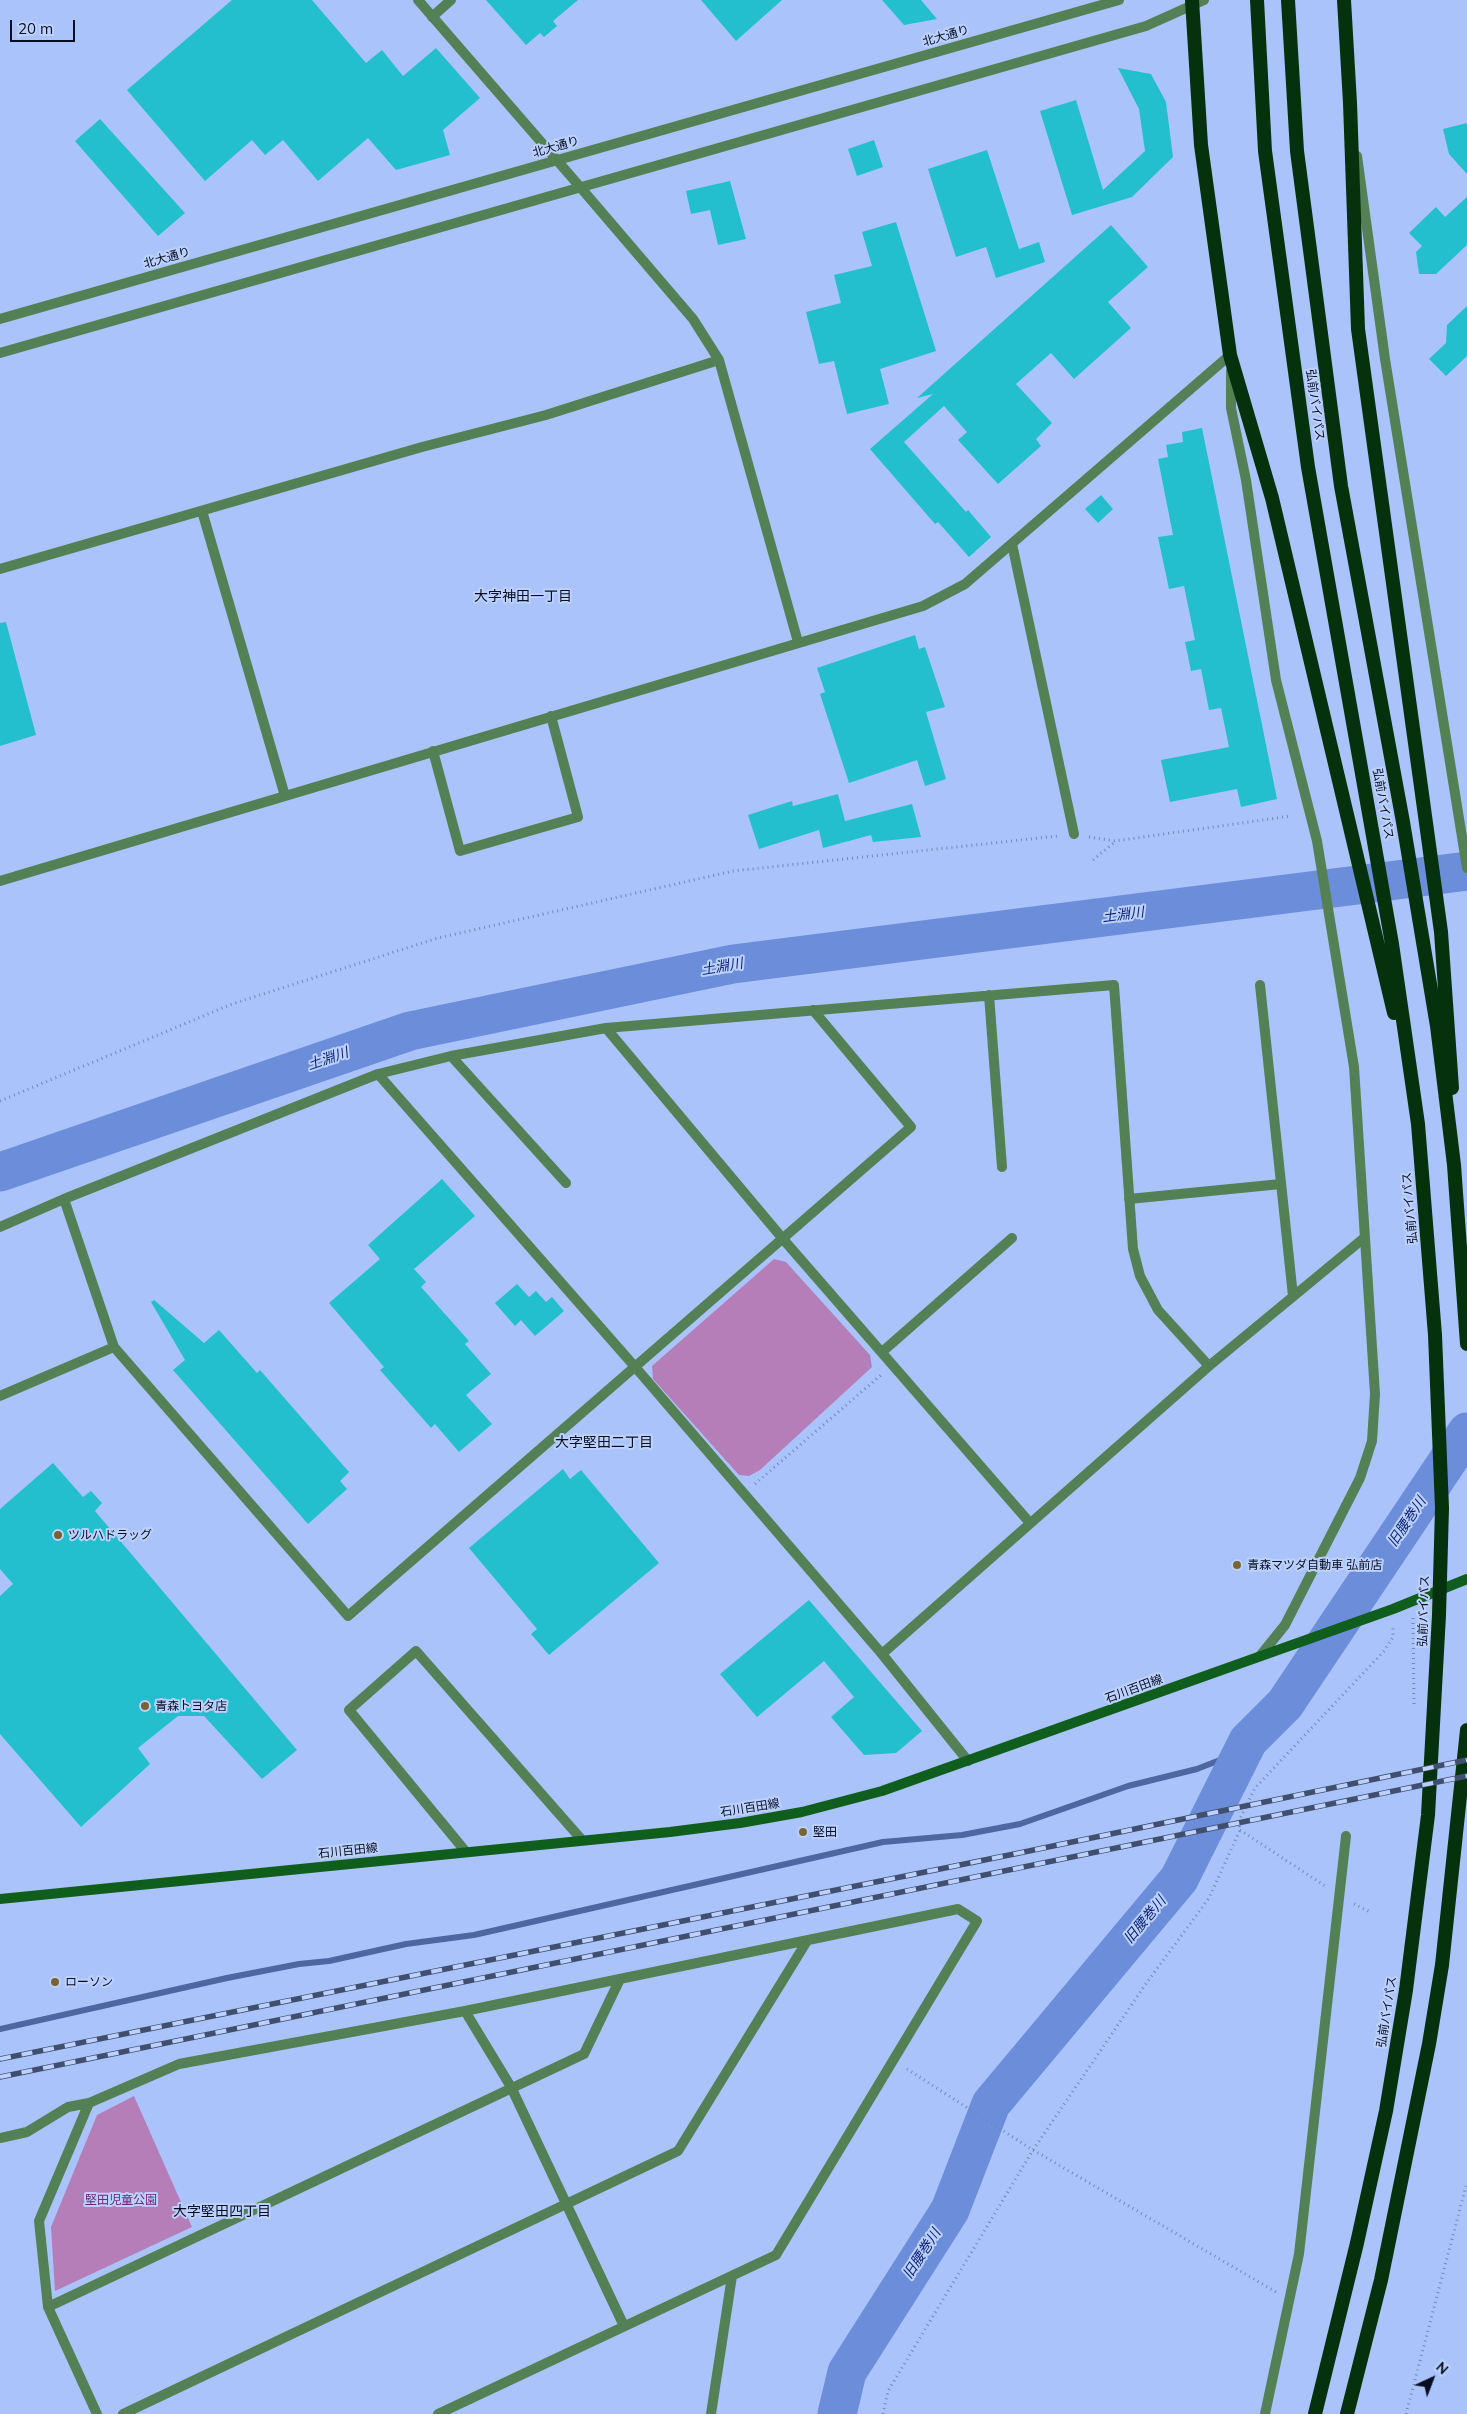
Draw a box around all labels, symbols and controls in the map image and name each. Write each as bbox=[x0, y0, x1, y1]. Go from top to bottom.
scale bar bbox=[12, 10, 78, 42]
text: 20 m bbox=[18, 19, 53, 38]
street label: 北大通り bbox=[921, 22, 971, 50]
street label: 北大通り bbox=[531, 133, 581, 161]
street label: 北大通り bbox=[142, 244, 192, 272]
street label: 弘前バイパス bbox=[1303, 368, 1327, 442]
district label: 大字神田一丁目 bbox=[474, 589, 572, 605]
street label: 弘前バイパス bbox=[1370, 767, 1396, 841]
water label: 土淵川 bbox=[1101, 904, 1145, 926]
water label: 土淵川 bbox=[700, 955, 744, 979]
water label: 土淵川 bbox=[305, 1044, 351, 1074]
street label: 弘前バイパス bbox=[1400, 1172, 1420, 1244]
district label: 大字堅田二丁目 bbox=[555, 1435, 653, 1451]
water label: 旧腰巻川 bbox=[1384, 1494, 1430, 1550]
place label: ツルハドラッグ bbox=[68, 1528, 152, 1542]
marker: ツルハドラッグ bbox=[52, 1529, 64, 1541]
place label: 青森マツダ自動車 弘前店 bbox=[1247, 1558, 1382, 1572]
marker: 青森マツダ自動車 弘前店 bbox=[1231, 1559, 1243, 1571]
street label: 弘前バイパス bbox=[1416, 1575, 1432, 1647]
street label: 石川百田線 bbox=[1103, 1672, 1165, 1706]
place label: 青森トヨタ店 bbox=[155, 1699, 227, 1713]
marker: 青森トヨタ店 bbox=[139, 1700, 151, 1712]
street label: 石川百田線 bbox=[719, 1796, 781, 1820]
place label: 堅田 bbox=[813, 1825, 837, 1839]
marker: 堅田 bbox=[797, 1826, 809, 1838]
street label: 石川百田線 bbox=[317, 1841, 379, 1861]
water label: 旧腰巻川 bbox=[1121, 1893, 1169, 1947]
place label: ローソン bbox=[65, 1975, 113, 1989]
street label: 弘前バイパス bbox=[1374, 1975, 1400, 2049]
marker: ローソン bbox=[49, 1976, 61, 1988]
park label: 堅田児童公園 bbox=[85, 2193, 157, 2207]
district label: 大字堅田四丁目 bbox=[173, 2204, 271, 2220]
water label: 旧腰巻川 bbox=[900, 2226, 944, 2282]
north arrow bbox=[1407, 2354, 1457, 2404]
text: N bbox=[1432, 2358, 1452, 2378]

